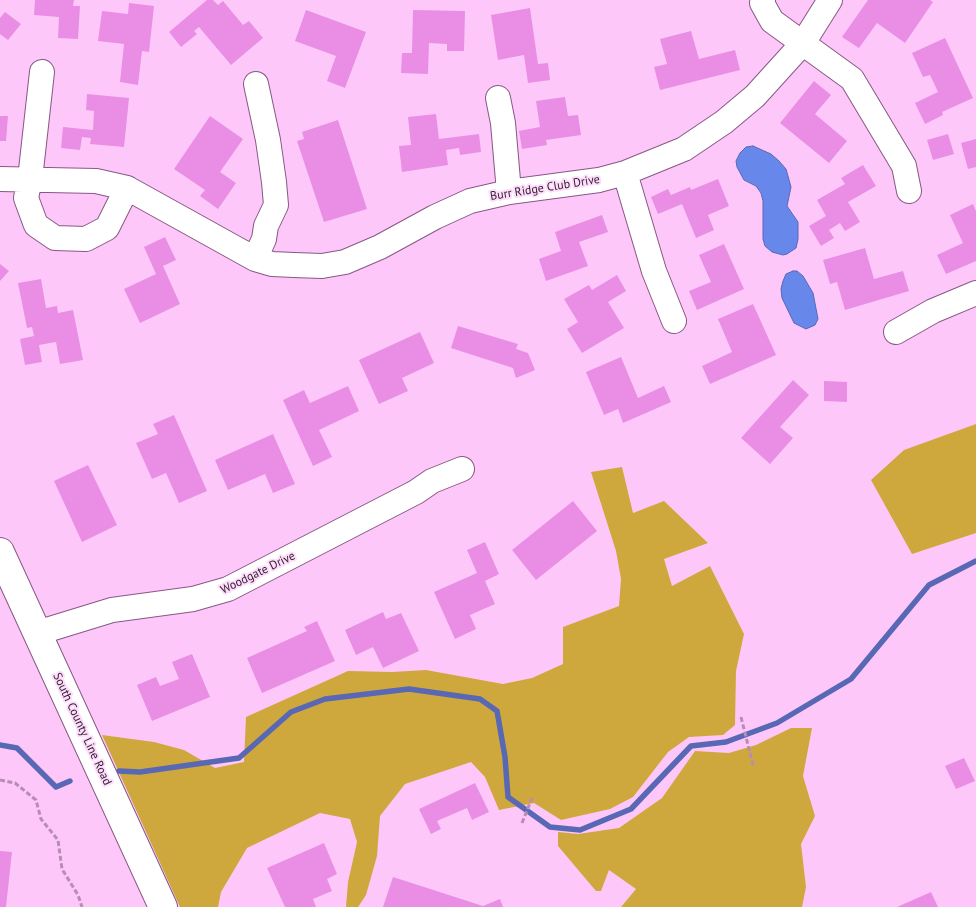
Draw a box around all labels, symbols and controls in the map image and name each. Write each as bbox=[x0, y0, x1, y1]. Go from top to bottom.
street label: Burr Ridge Club Drive bbox=[489, 172, 601, 204]
street label: Woodgate Drive bbox=[218, 549, 298, 597]
street label: South County Line Road bbox=[50, 670, 114, 788]

